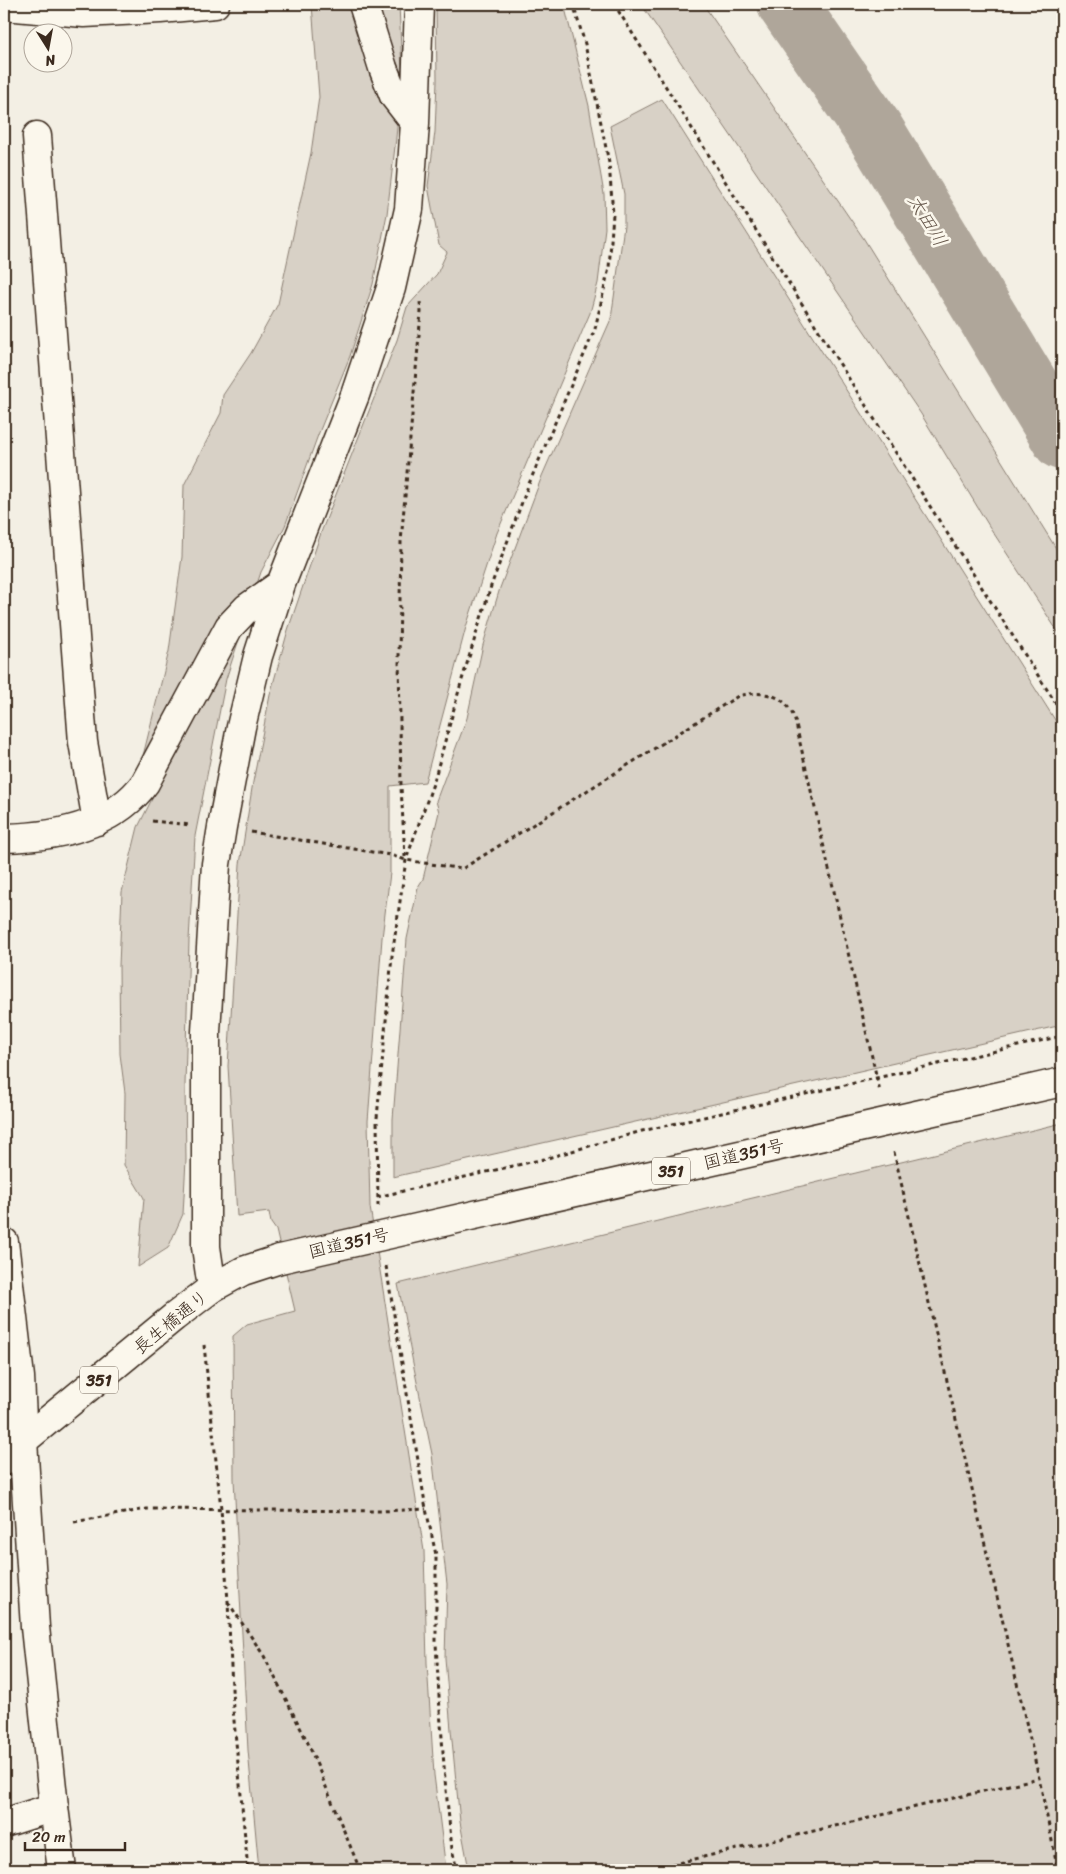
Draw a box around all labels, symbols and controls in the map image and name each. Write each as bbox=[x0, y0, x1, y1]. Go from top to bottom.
north arrow bbox=[22, 22, 72, 72]
text: N bbox=[43, 47, 59, 74]
water label: 太田川 bbox=[899, 187, 956, 253]
street label: 国道351号 bbox=[700, 1129, 788, 1179]
road number: 351 bbox=[652, 1158, 690, 1184]
street label: 国道351号 bbox=[305, 1218, 393, 1268]
street label: 長生橋通り bbox=[126, 1281, 216, 1363]
road number: 351 bbox=[80, 1366, 118, 1394]
scale bar bbox=[25, 1819, 125, 1851]
text: 20 m bbox=[32, 1824, 66, 1850]

